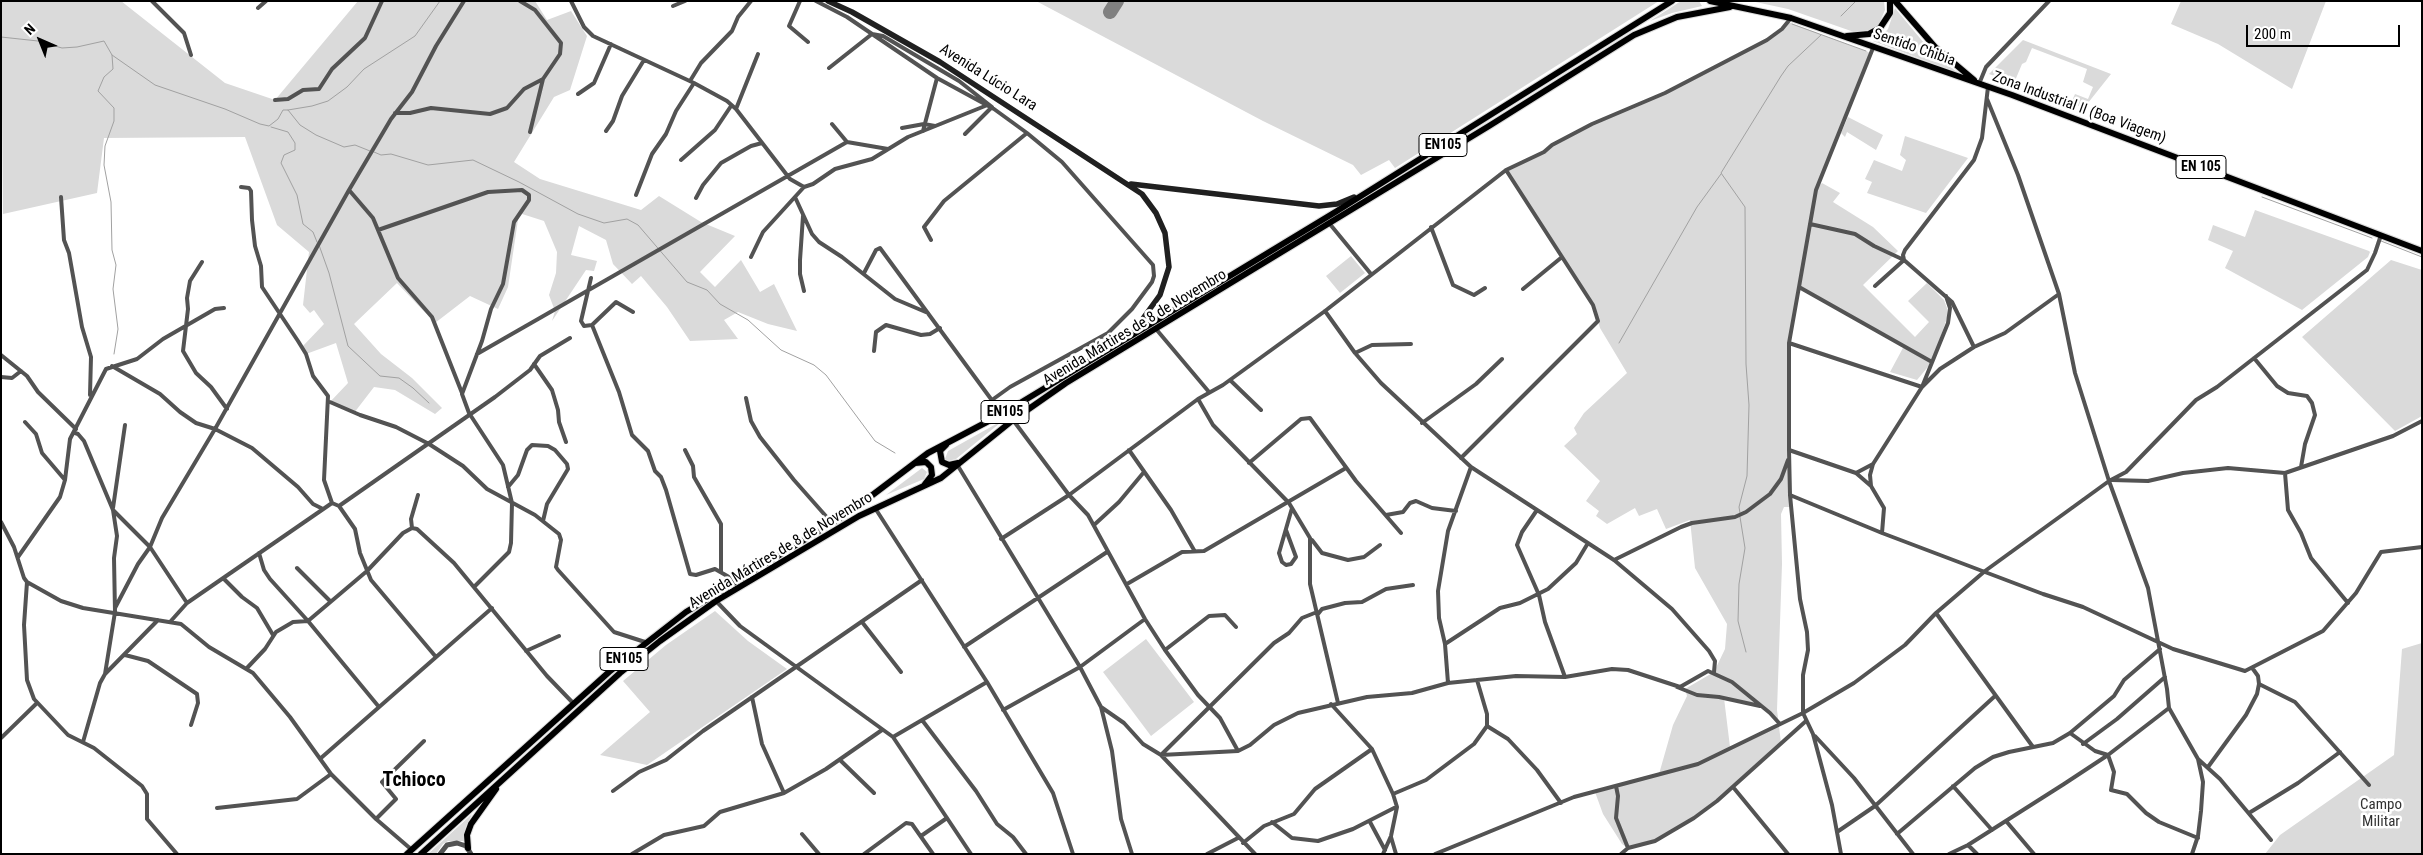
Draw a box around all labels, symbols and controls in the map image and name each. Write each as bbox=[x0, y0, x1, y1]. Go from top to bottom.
north arrow bbox=[15, 15, 65, 65]
scale bar bbox=[2248, 15, 2402, 47]
text: N bbox=[21, 20, 38, 38]
text: 200 m bbox=[2254, 25, 2291, 43]
street label: Sentido Chibia bbox=[1871, 26, 1957, 70]
street label: Avenida Lúcio Lara bbox=[936, 41, 1040, 115]
street label: Zona Industrial II (Boa Viagem) bbox=[1990, 68, 2168, 148]
road number: EN105 bbox=[1419, 134, 1467, 156]
road number: EN 105 bbox=[2176, 156, 2226, 178]
street label: Avenida Mártires de 8 de Novembro bbox=[1040, 266, 1230, 390]
road number: EN105 bbox=[981, 401, 1029, 424]
street label: Avenida Mártires de 8 de Novembro bbox=[686, 489, 876, 613]
road number: EN105 bbox=[600, 648, 648, 671]
district label: Tchioco bbox=[382, 769, 446, 793]
park label: Campo Militar bbox=[2360, 796, 2402, 831]

